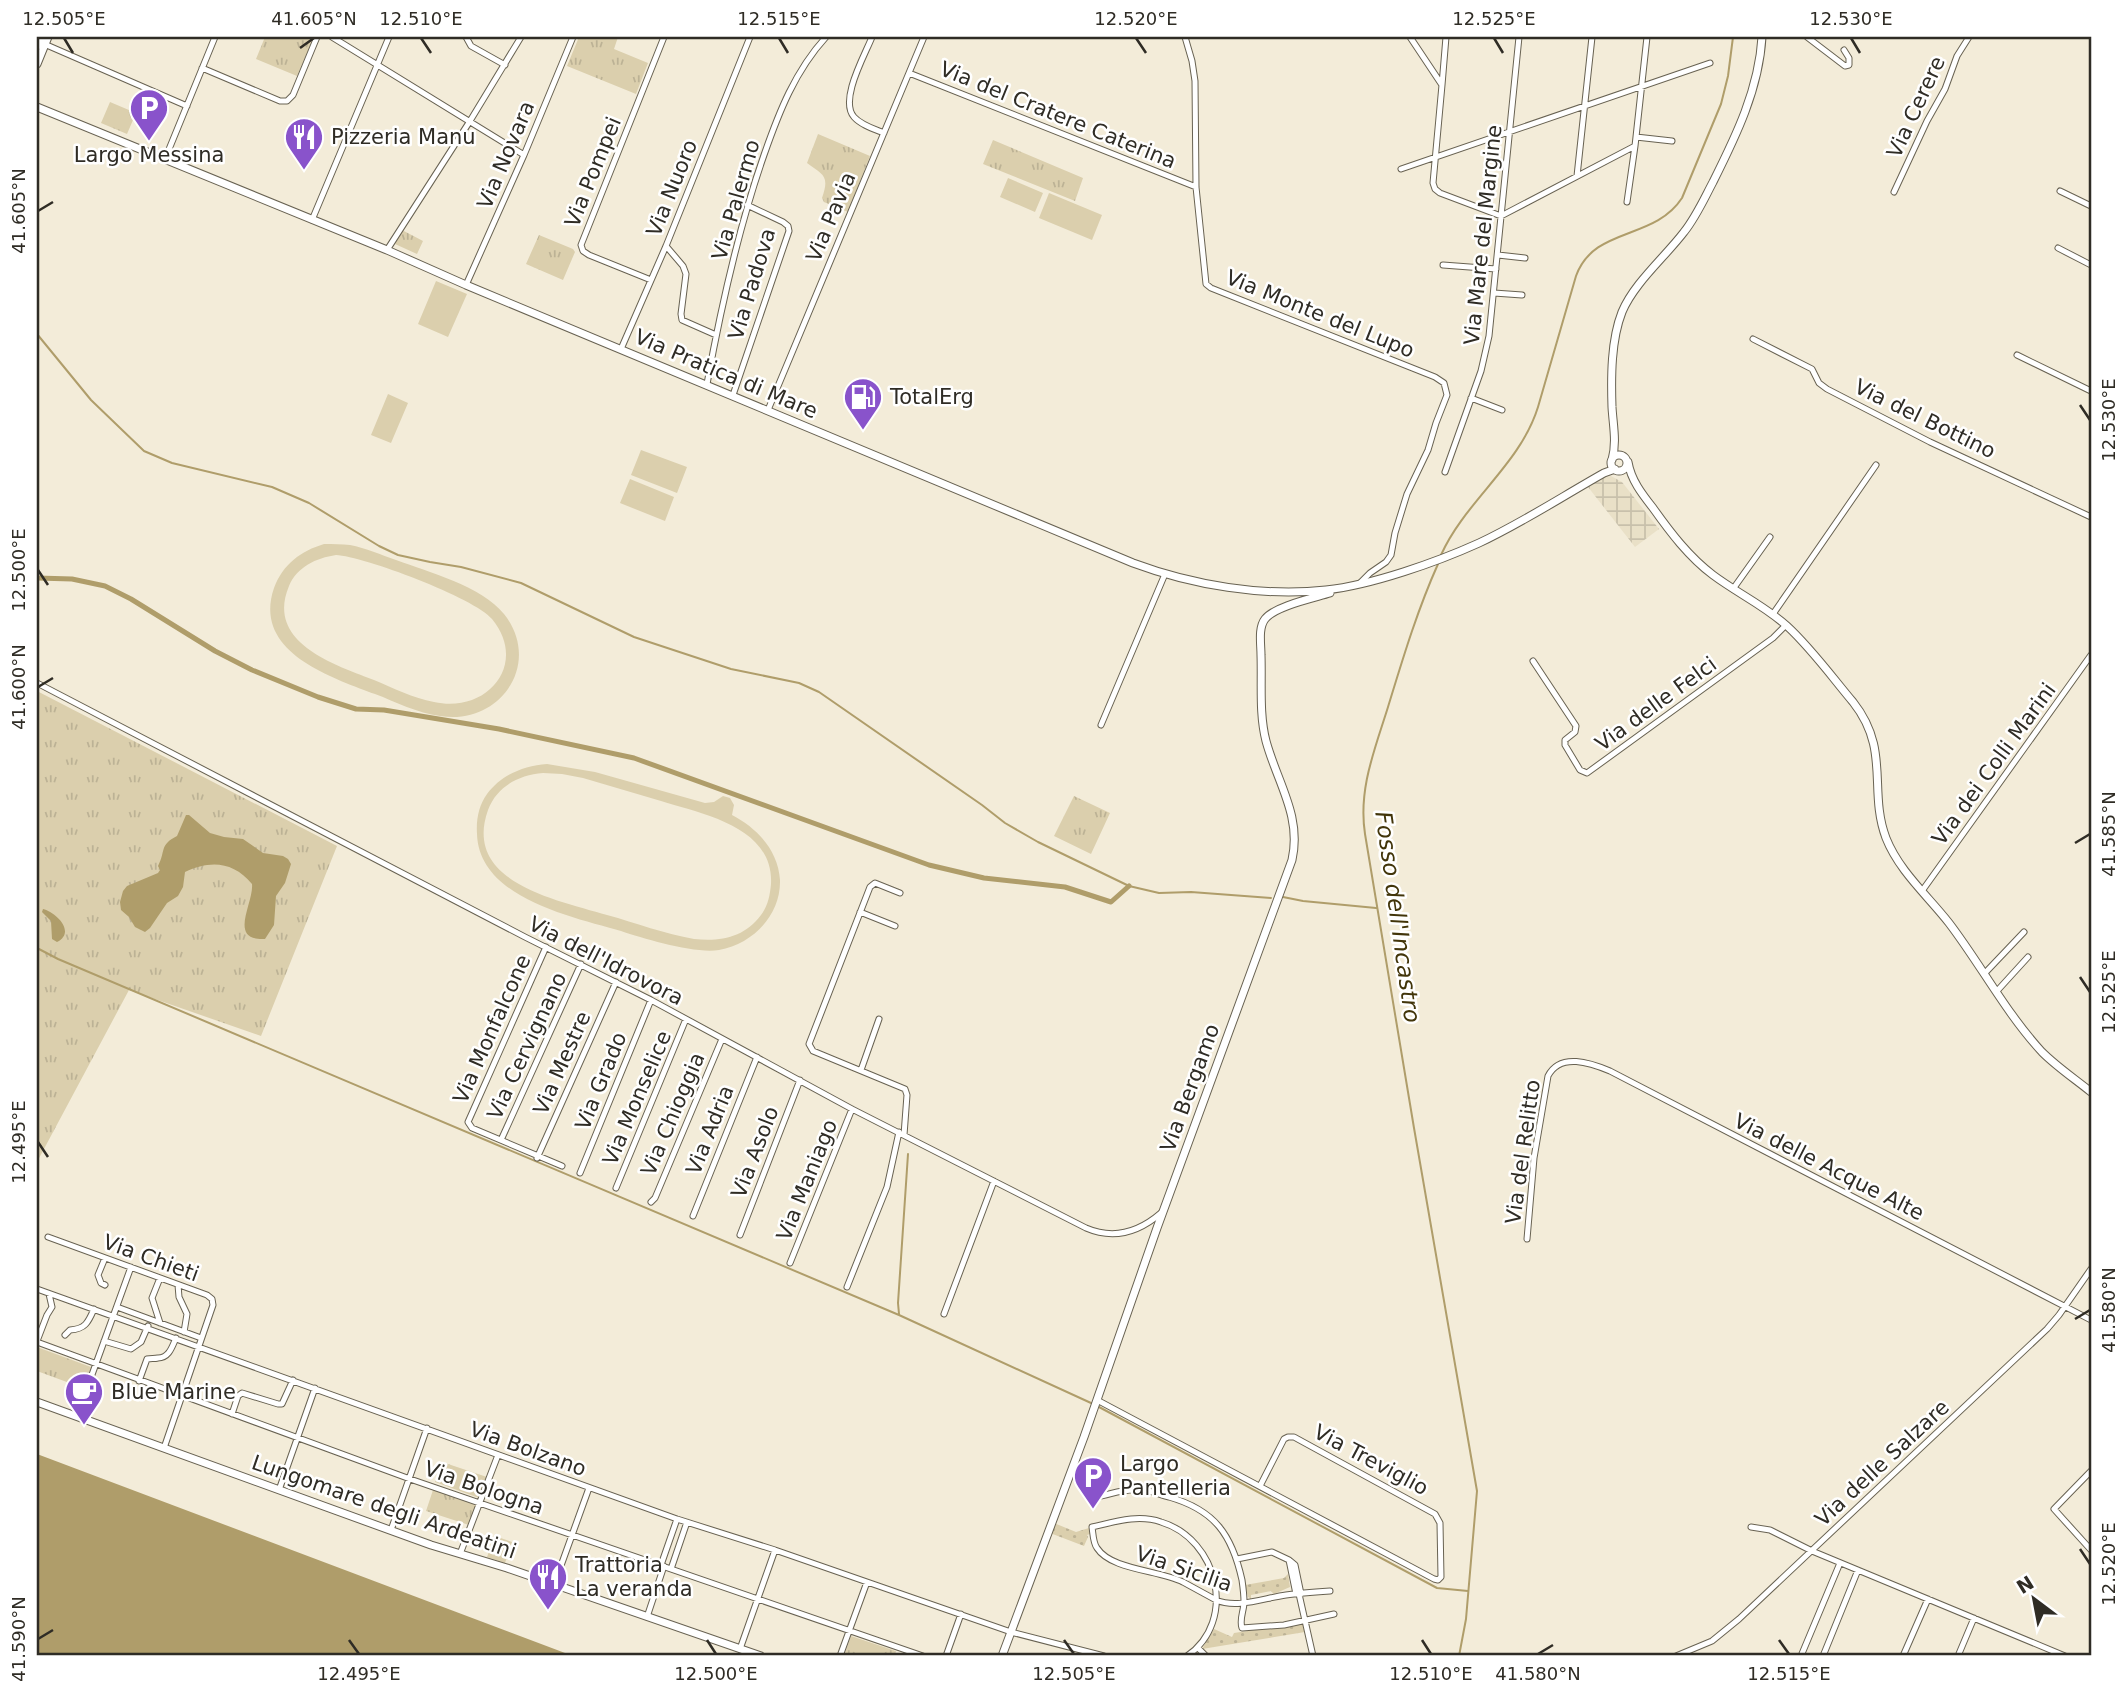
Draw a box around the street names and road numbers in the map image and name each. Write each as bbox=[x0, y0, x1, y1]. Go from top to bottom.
street label: Via Cerere bbox=[1882, 53, 1950, 161]
street label: Via del Cratere Caterina bbox=[936, 57, 1180, 173]
street label: Via Novara bbox=[473, 98, 539, 212]
street label: Via Pompei bbox=[560, 113, 626, 231]
street label: Via Mare del Margine bbox=[1459, 124, 1507, 346]
street label: Via Nuoro bbox=[642, 136, 702, 240]
street label: Via Palermo bbox=[707, 137, 765, 263]
street label: Via Pavia bbox=[801, 169, 861, 265]
street label: Via Padova bbox=[724, 225, 780, 343]
street label: Via Monte del Lupo bbox=[1222, 265, 1418, 363]
street label: Via Pratica di Mare bbox=[631, 325, 821, 423]
street label: Via del Bottino bbox=[1851, 375, 1999, 463]
street label: Via delle Felci bbox=[1591, 652, 1721, 756]
street label: Via dei Colli Marini bbox=[1927, 678, 2061, 850]
street label: Via dell'Idrovora bbox=[525, 912, 687, 1010]
street label: Via Monfalcone bbox=[448, 951, 536, 1107]
street label: Via Cervignano bbox=[482, 969, 572, 1123]
street label: Via Mestre bbox=[529, 1008, 595, 1118]
street label: Via Bergamo bbox=[1156, 1021, 1224, 1155]
street label: Via Monselice bbox=[598, 1027, 676, 1169]
street label: Via Grado bbox=[571, 1029, 631, 1133]
street label: Via Chioggia bbox=[636, 1049, 710, 1179]
street label: Via del Relitto bbox=[1501, 1078, 1545, 1226]
street label: Via Adria bbox=[681, 1082, 739, 1178]
street label: Via Asolo bbox=[727, 1103, 783, 1201]
street label: Via delle Acque Alte bbox=[1730, 1109, 1928, 1225]
street label: Via Maniago bbox=[772, 1116, 842, 1244]
street label: Via Chieti bbox=[100, 1230, 202, 1286]
street label: Via delle Salzare bbox=[1810, 1395, 1954, 1531]
street label: Via Bolzano bbox=[466, 1417, 590, 1481]
street label: Via Treviglio bbox=[1310, 1420, 1432, 1500]
street label: Lungomare degli Ardeatini bbox=[249, 1450, 519, 1564]
street label: Via Bologna bbox=[421, 1456, 547, 1520]
street label: Via Sicilia bbox=[1133, 1541, 1235, 1597]

